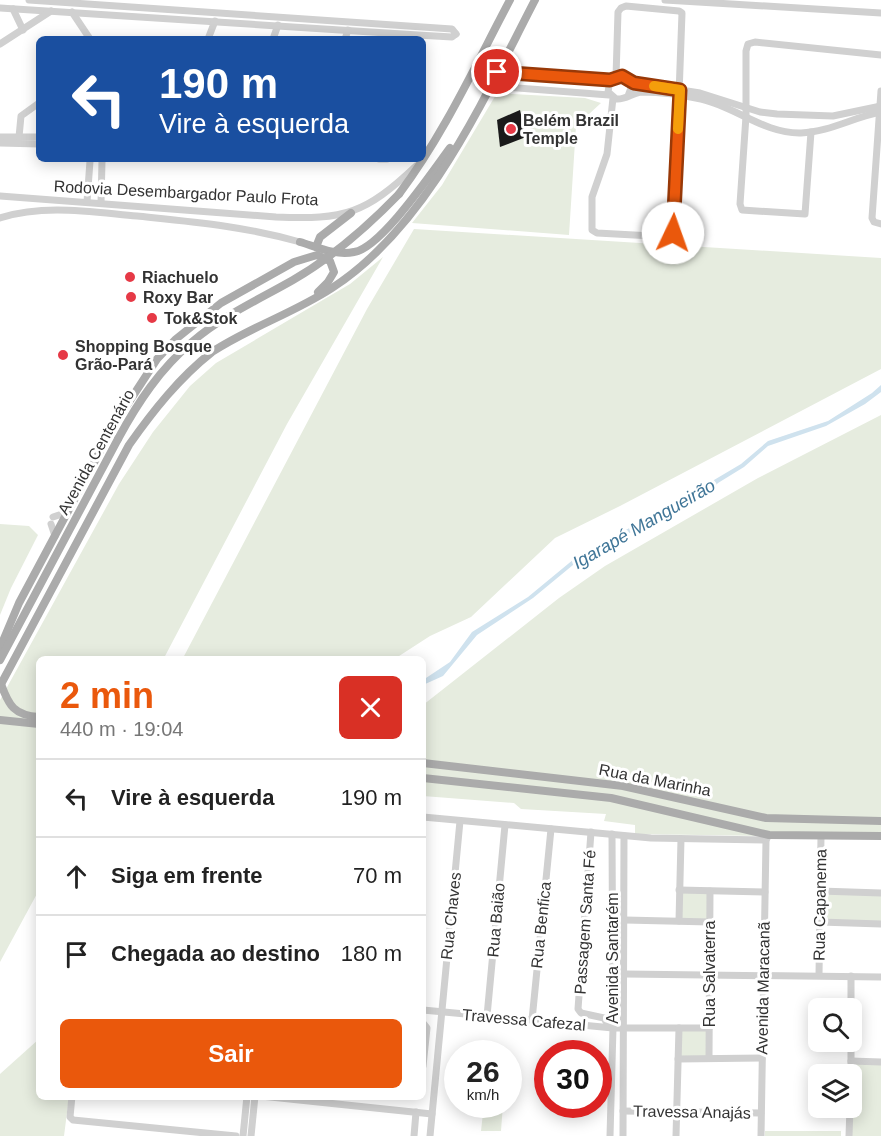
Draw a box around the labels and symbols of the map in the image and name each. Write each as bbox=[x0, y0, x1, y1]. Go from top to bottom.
pin bbox=[471, 46, 522, 97]
place label: Belém Brazil Temple bbox=[523, 112, 619, 147]
marker: Belém Brazil Temple bbox=[504, 122, 518, 136]
street label: Rodovia Desembargador Paulo Frota bbox=[53, 178, 319, 208]
position arrow bbox=[641, 201, 705, 265]
place label: Riachuelo bbox=[142, 269, 219, 286]
marker: Riachuelo bbox=[123, 270, 137, 284]
place label: Roxy Bar bbox=[143, 289, 213, 306]
marker: Roxy Bar bbox=[124, 290, 138, 304]
place label: Tok&Stok bbox=[164, 310, 238, 327]
marker: Tok&Stok bbox=[145, 311, 159, 325]
place label: Shopping Bosque Grão-Pará bbox=[75, 338, 212, 373]
marker: Shopping Bosque Grão-Pará bbox=[56, 348, 70, 362]
street label: Avenida Centenário bbox=[55, 386, 137, 517]
water label: Igarapé Mangueirão bbox=[569, 475, 719, 573]
street label: Rua da Marinha bbox=[598, 761, 713, 799]
street label: Passagem Santa Fé bbox=[571, 849, 599, 995]
street label: Rua Capanema bbox=[811, 849, 829, 961]
street label: Rua Chaves bbox=[438, 871, 464, 961]
street label: Rua Benfica bbox=[528, 881, 554, 969]
street label: Rua Baião bbox=[484, 882, 508, 958]
street label: Avenida Santarém bbox=[604, 892, 621, 1024]
street label: Rua Salvaterra bbox=[701, 921, 718, 1027]
street label: Avenida Maracanã bbox=[753, 921, 773, 1055]
street label: Travessa Cafezal bbox=[462, 1006, 586, 1034]
speed limit sign: 30 bbox=[534, 1040, 612, 1118]
street label: Travessa Anajás bbox=[633, 1102, 751, 1122]

